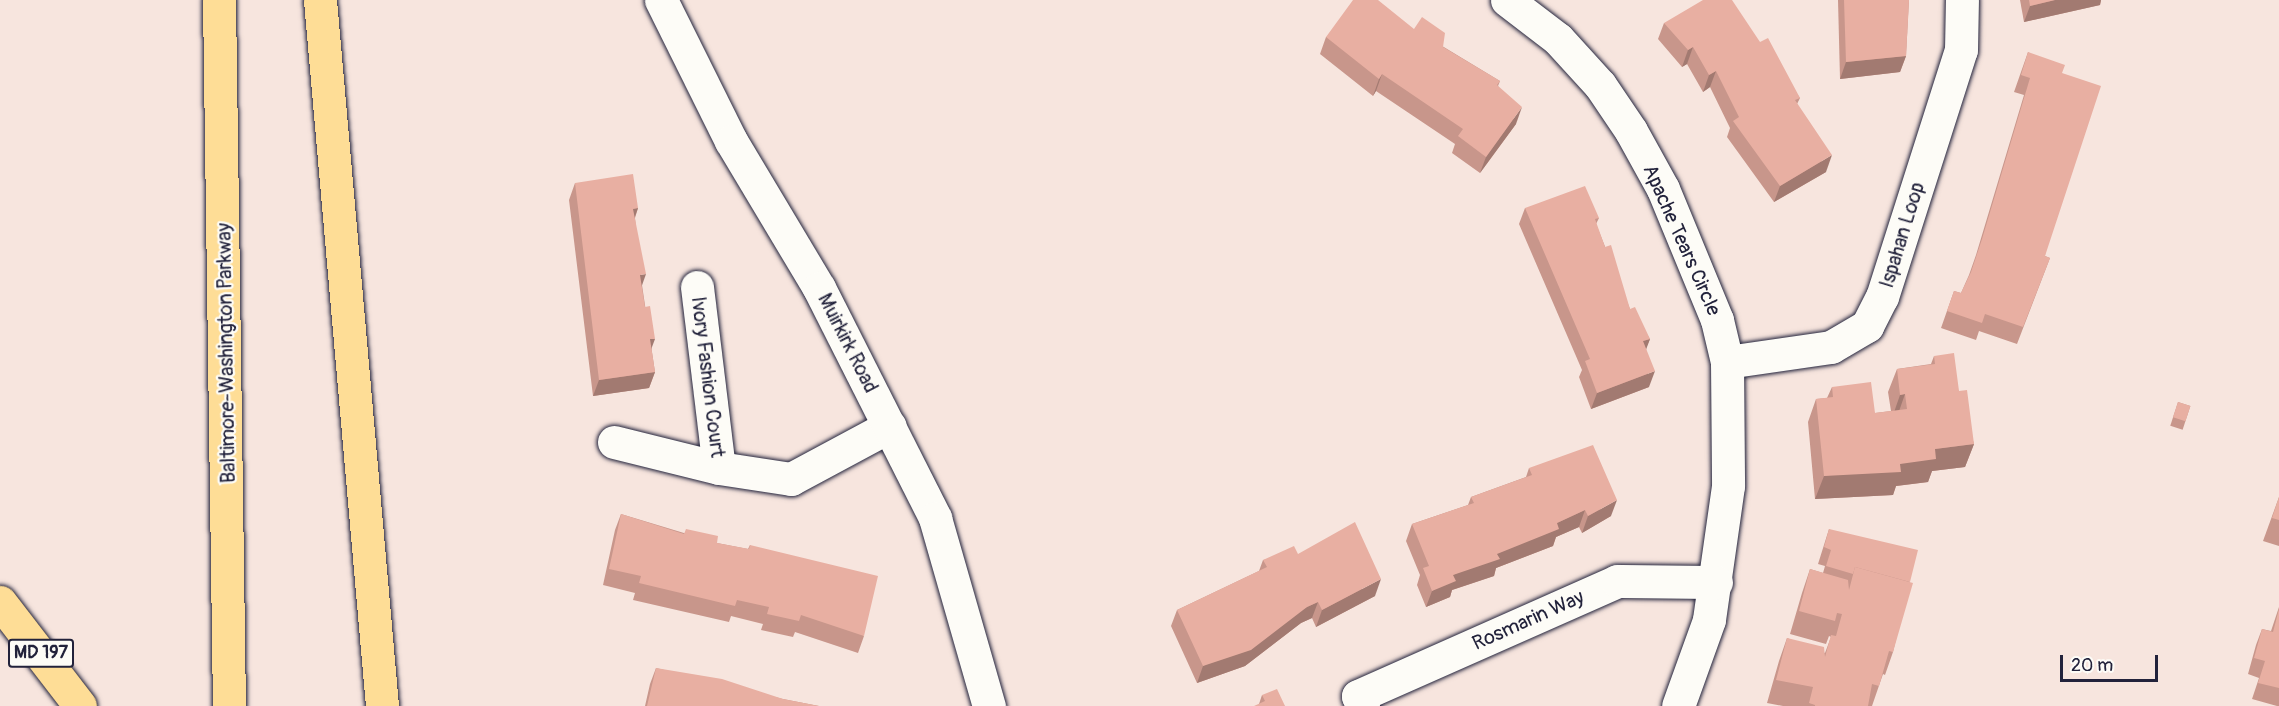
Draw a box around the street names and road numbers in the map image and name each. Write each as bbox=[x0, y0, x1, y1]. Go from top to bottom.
street label: Apache Tears Circle bbox=[1638, 161, 1726, 319]
street label: Ispahan Loop bbox=[1875, 179, 1929, 291]
street label: Baltimore-Washington Parkway bbox=[212, 223, 240, 483]
street label: Muirkirk Road bbox=[813, 289, 883, 397]
street label: Ivory Fashion Court bbox=[686, 295, 730, 459]
street label: Rosmarin Way bbox=[1469, 585, 1587, 655]
road number: MD 197 bbox=[8, 638, 74, 668]

